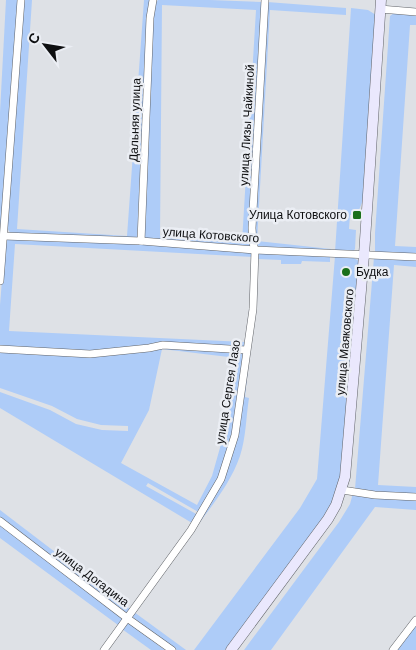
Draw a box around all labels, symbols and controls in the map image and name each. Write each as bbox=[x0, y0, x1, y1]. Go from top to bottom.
north arrow bbox=[20, 20, 70, 70]
text: С bbox=[24, 30, 43, 47]
street label: улица Лизы Чайкиной bbox=[237, 64, 257, 186]
street label: Дальняя улица bbox=[127, 77, 143, 162]
place label: Улица Котовского bbox=[249, 208, 347, 222]
marker: Улица Котовского bbox=[351, 209, 363, 221]
street label: улица Котовского bbox=[162, 225, 260, 245]
place label: Будка bbox=[356, 265, 389, 279]
marker: Будка bbox=[340, 266, 352, 278]
street label: улица Маяковского bbox=[333, 288, 357, 396]
street label: улица Сергея Лазо bbox=[213, 339, 243, 445]
street label: улица Догадина bbox=[52, 545, 132, 610]

